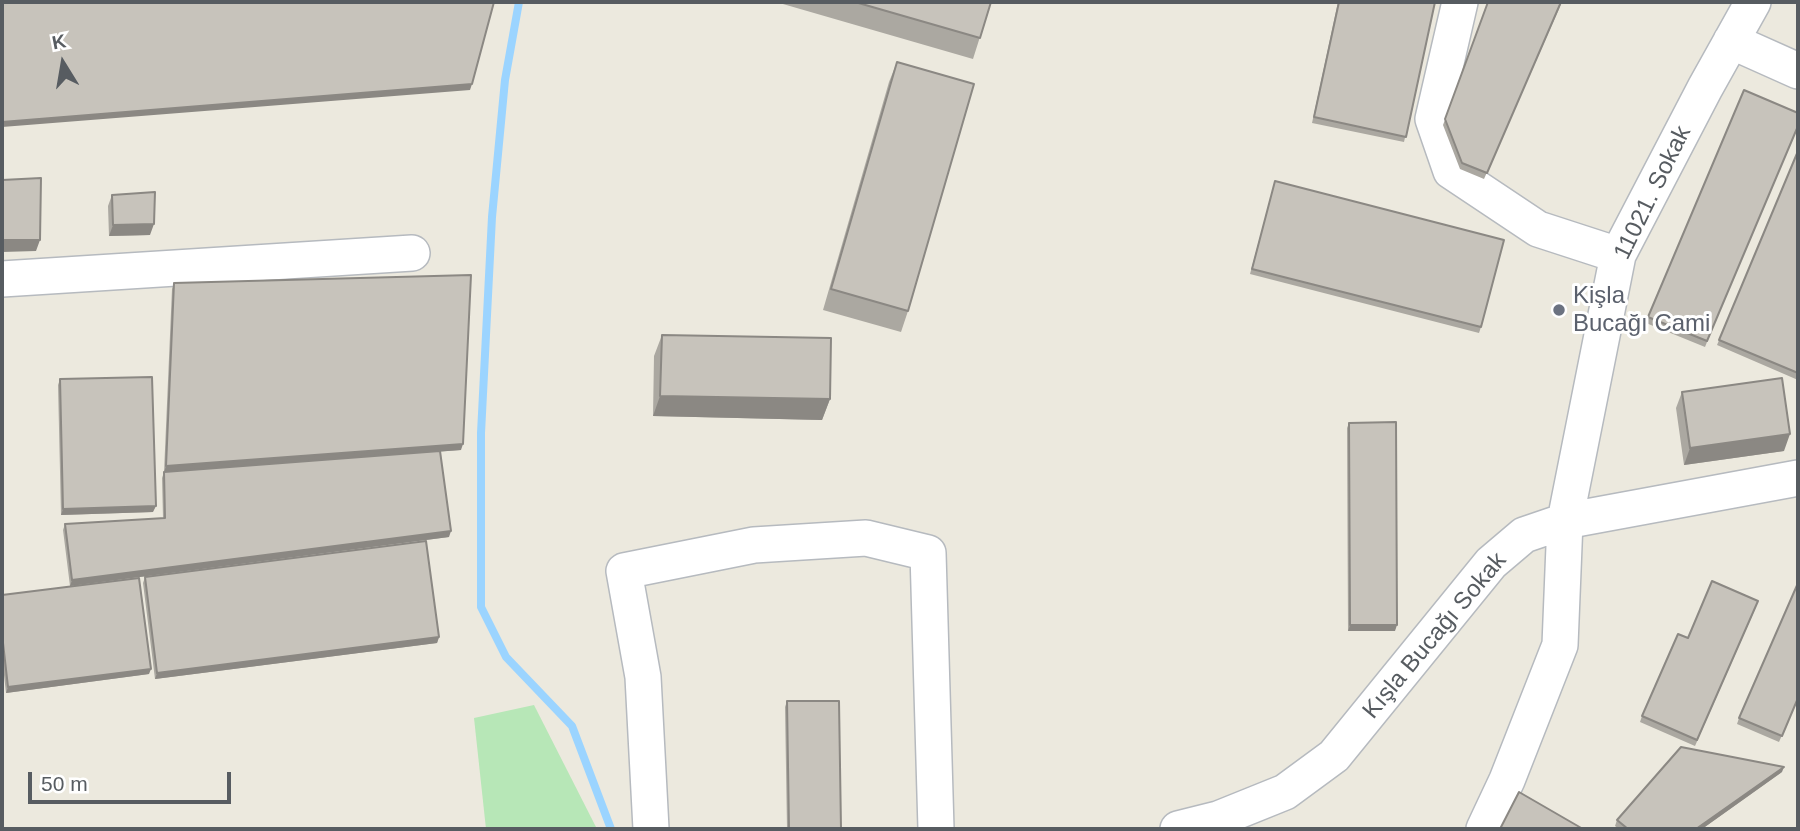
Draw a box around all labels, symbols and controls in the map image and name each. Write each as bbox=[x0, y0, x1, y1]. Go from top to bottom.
north arrow bbox=[28, 28, 98, 98]
text: K bbox=[50, 30, 68, 54]
street label: 11021. Sokak bbox=[1608, 122, 1698, 264]
place label: Kişla Bucağı Cami bbox=[1573, 282, 1710, 338]
marker: Kişla Bucağı Cami bbox=[1551, 302, 1567, 318]
street label: Kışla Bucağı Sokak bbox=[1357, 547, 1513, 725]
scale bar bbox=[32, 758, 234, 802]
text: 50 m bbox=[41, 772, 88, 795]

